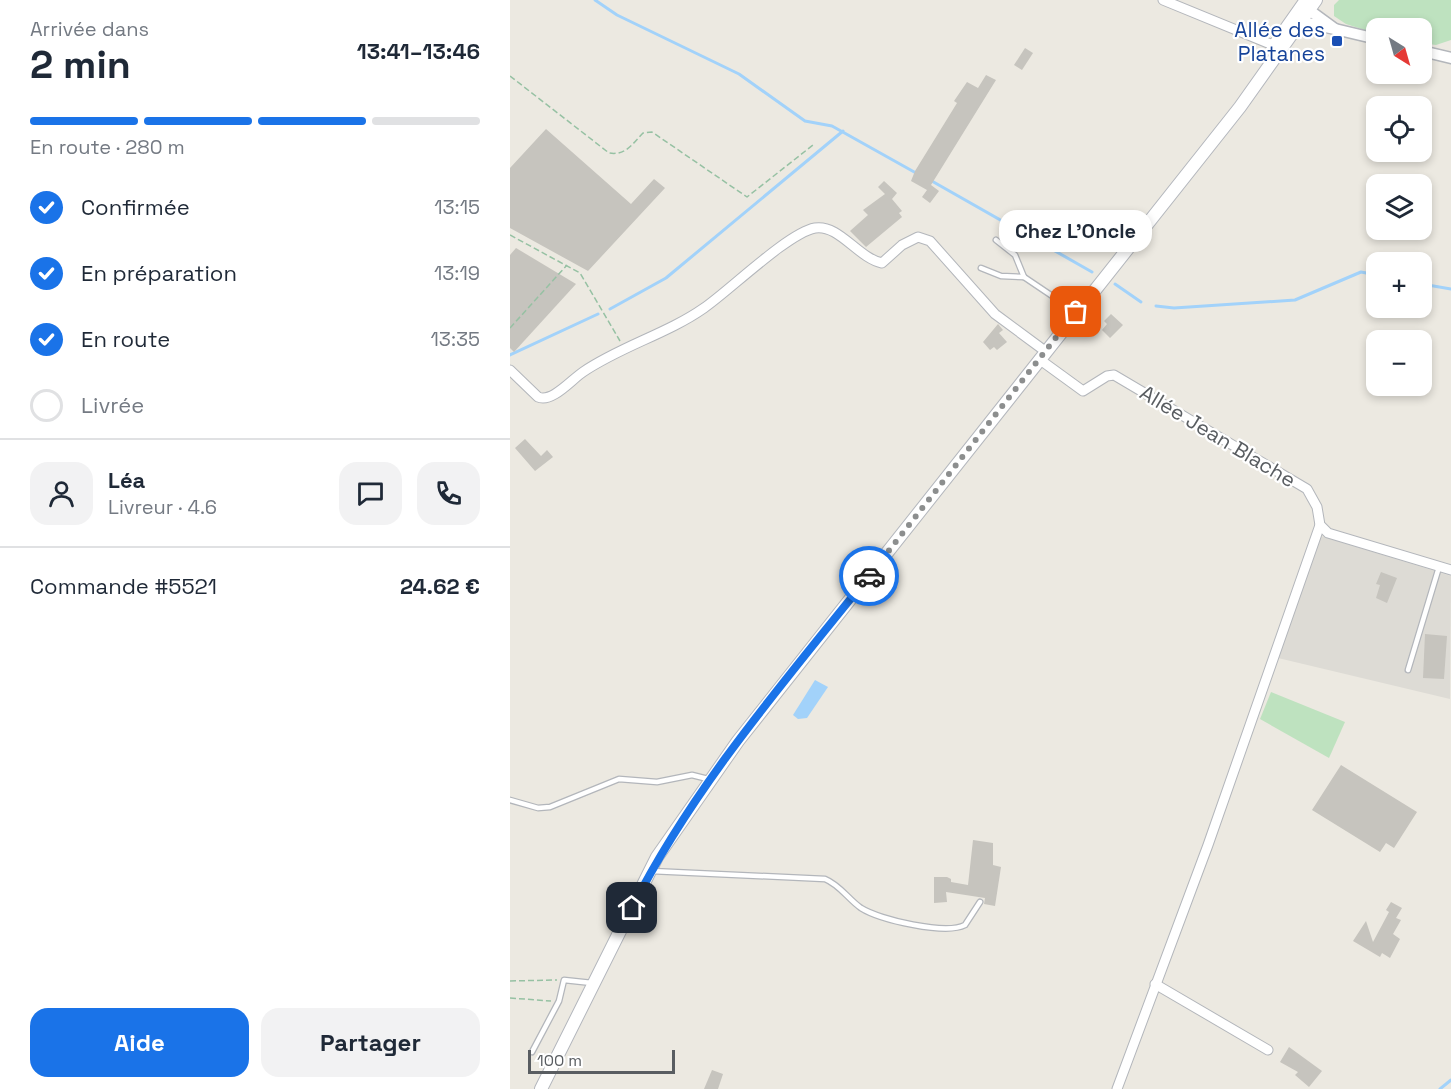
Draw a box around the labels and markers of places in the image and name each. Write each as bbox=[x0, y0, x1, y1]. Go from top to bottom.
place label: Allée des Platanes bbox=[1234, 16, 1325, 67]
marker: Allée des Platanes bbox=[1330, 34, 1344, 48]
callout: Chez L'Oncle bbox=[1000, 210, 1152, 252]
pin bbox=[1050, 286, 1101, 337]
pin bbox=[606, 882, 657, 933]

